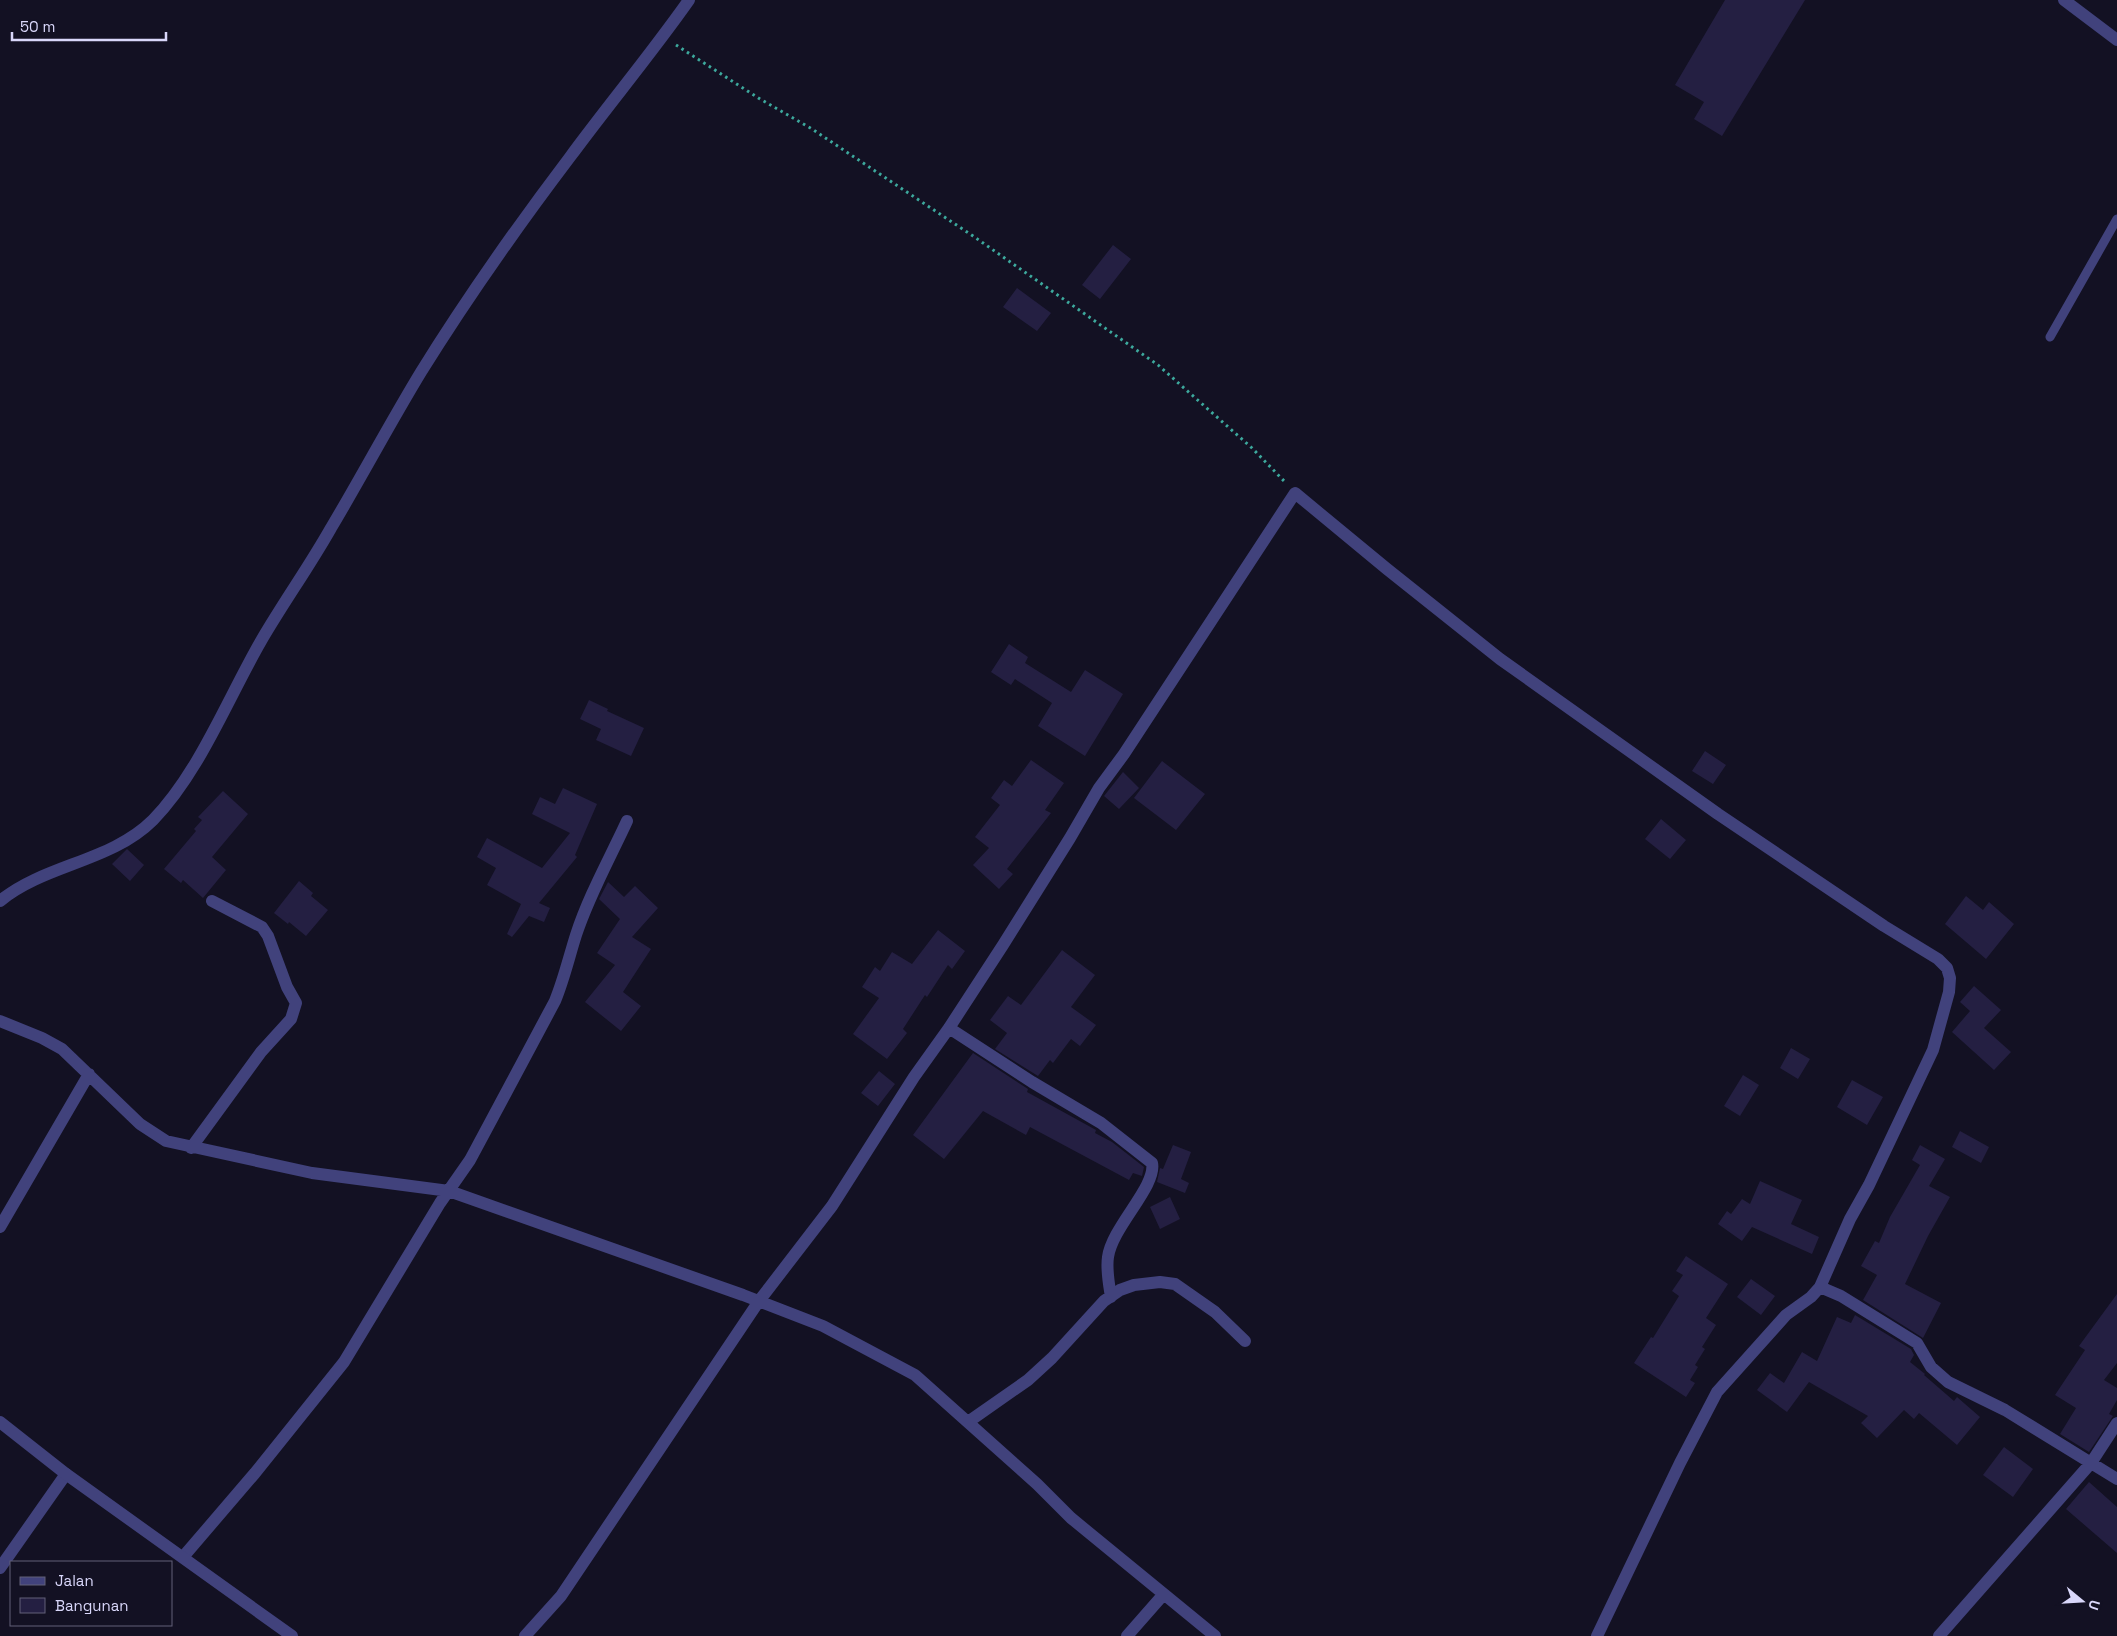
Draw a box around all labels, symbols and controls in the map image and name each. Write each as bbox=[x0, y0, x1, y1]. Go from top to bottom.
scale bar bbox=[12, 10, 166, 42]
text: 50 m bbox=[20, 17, 55, 36]
legend bbox=[10, 1561, 172, 1626]
text: Jalan bbox=[55, 1571, 94, 1590]
north arrow bbox=[2057, 1576, 2107, 1626]
text: Bangunan bbox=[55, 1596, 129, 1615]
text: U bbox=[2084, 1598, 2104, 1612]

